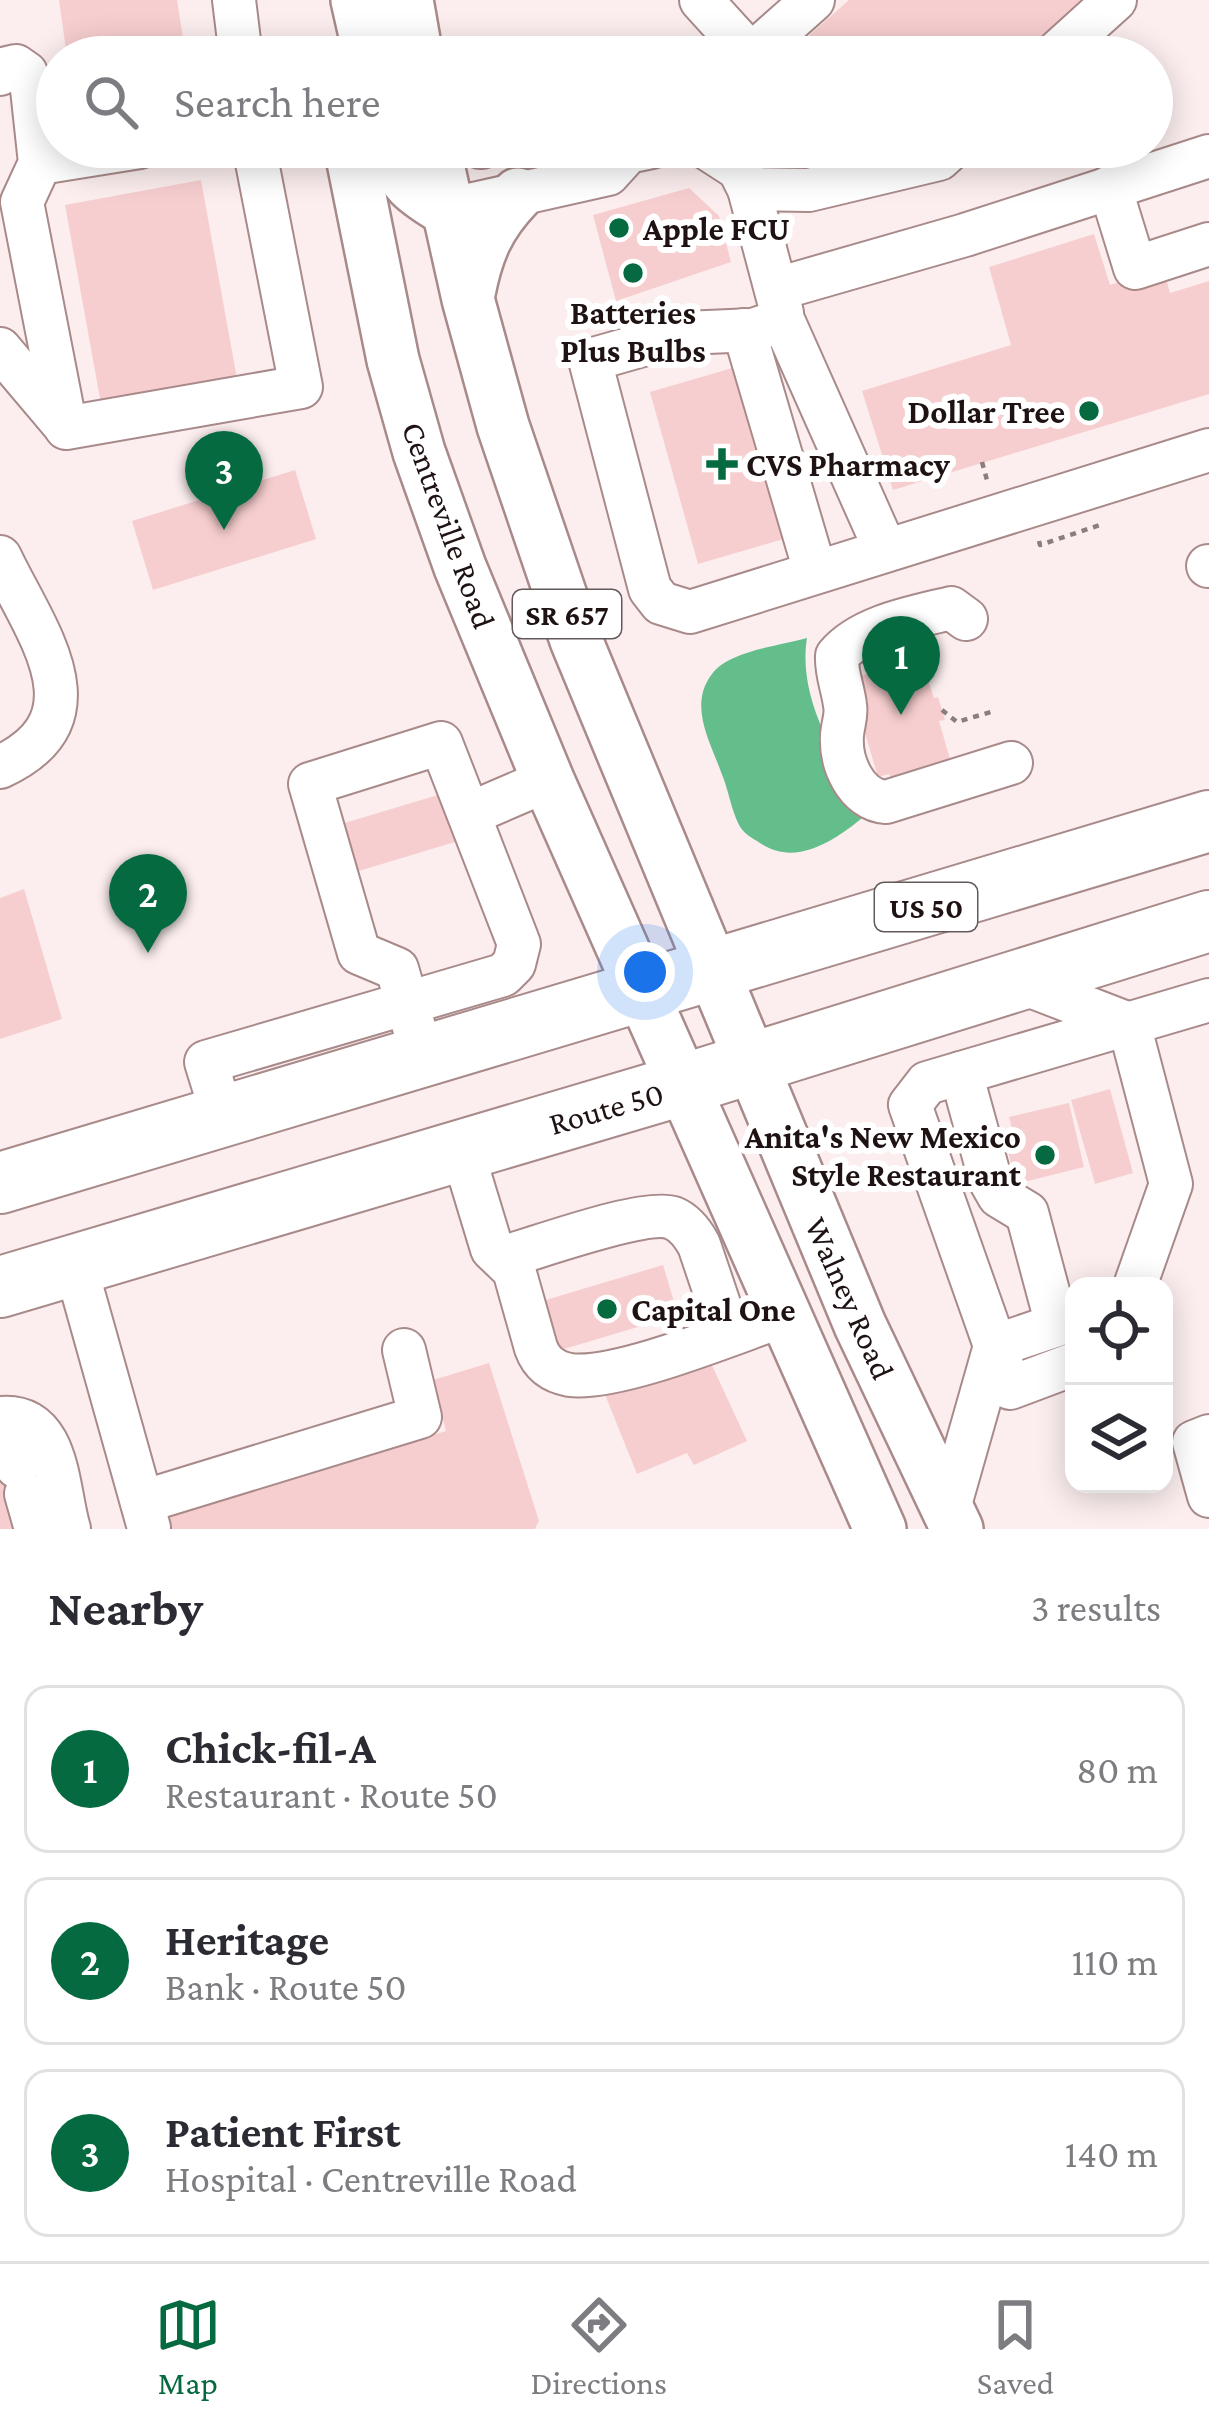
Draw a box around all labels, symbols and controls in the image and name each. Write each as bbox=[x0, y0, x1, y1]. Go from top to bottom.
search box bbox=[36, 36, 1173, 168]
icon: search bbox=[78, 69, 144, 135]
text: Search here bbox=[174, 77, 381, 127]
place label: Apple FCU bbox=[642, 210, 790, 247]
marker: Apple FCU bbox=[606, 215, 632, 241]
marker: Batteries Plus Bulbs bbox=[620, 260, 646, 286]
place label: Batteries Plus Bulbs bbox=[560, 294, 706, 369]
place label: Dollar Tree bbox=[907, 393, 1065, 430]
marker: Dollar Tree bbox=[1076, 398, 1102, 424]
street label: Centreville Road bbox=[395, 417, 503, 633]
pin: 3 bbox=[185, 431, 263, 530]
place label: CVS Pharmacy bbox=[746, 446, 951, 483]
marker: CVS Pharmacy bbox=[709, 451, 735, 477]
road number: SR 657 bbox=[513, 590, 621, 638]
pin: 1 bbox=[862, 616, 940, 715]
pin: 2 bbox=[109, 854, 187, 953]
road number: US 50 bbox=[875, 883, 977, 931]
your location bbox=[615, 942, 675, 1002]
street label: Route 50 bbox=[544, 1074, 668, 1142]
place label: Anita's New Mexico Style Restaurant bbox=[744, 1118, 1022, 1193]
marker: Anita's New Mexico Style Restaurant bbox=[1032, 1142, 1058, 1168]
street label: Walney Road bbox=[798, 1211, 902, 1385]
map controls bbox=[1065, 1277, 1173, 1493]
button: locate bbox=[1065, 1277, 1173, 1385]
place label: Capital One bbox=[631, 1291, 796, 1328]
marker: Capital One bbox=[594, 1296, 620, 1322]
button: layers bbox=[1065, 1385, 1173, 1493]
text: Nearby bbox=[48, 1579, 203, 1636]
text: 3 results bbox=[1031, 1586, 1161, 1629]
text: Chick-fil-A bbox=[165, 1723, 376, 1773]
text: 1 bbox=[83, 1748, 97, 1791]
text: 80 m bbox=[1076, 1748, 1158, 1791]
text: Restaurant · Route 50 bbox=[165, 1773, 498, 1816]
text: Heritage bbox=[165, 1915, 329, 1965]
text: 2 bbox=[80, 1940, 100, 1983]
text: 110 m bbox=[1071, 1940, 1158, 1983]
text: Bank · Route 50 bbox=[165, 1965, 407, 2008]
text: Patient First bbox=[165, 2107, 400, 2157]
text: 3 bbox=[80, 2132, 100, 2175]
text: 140 m bbox=[1064, 2132, 1158, 2175]
text: Hospital · Centreville Road bbox=[165, 2157, 577, 2200]
tab: Map bbox=[155, 2292, 221, 2401]
tab: Directions bbox=[531, 2292, 667, 2401]
tab: Saved bbox=[977, 2292, 1054, 2401]

